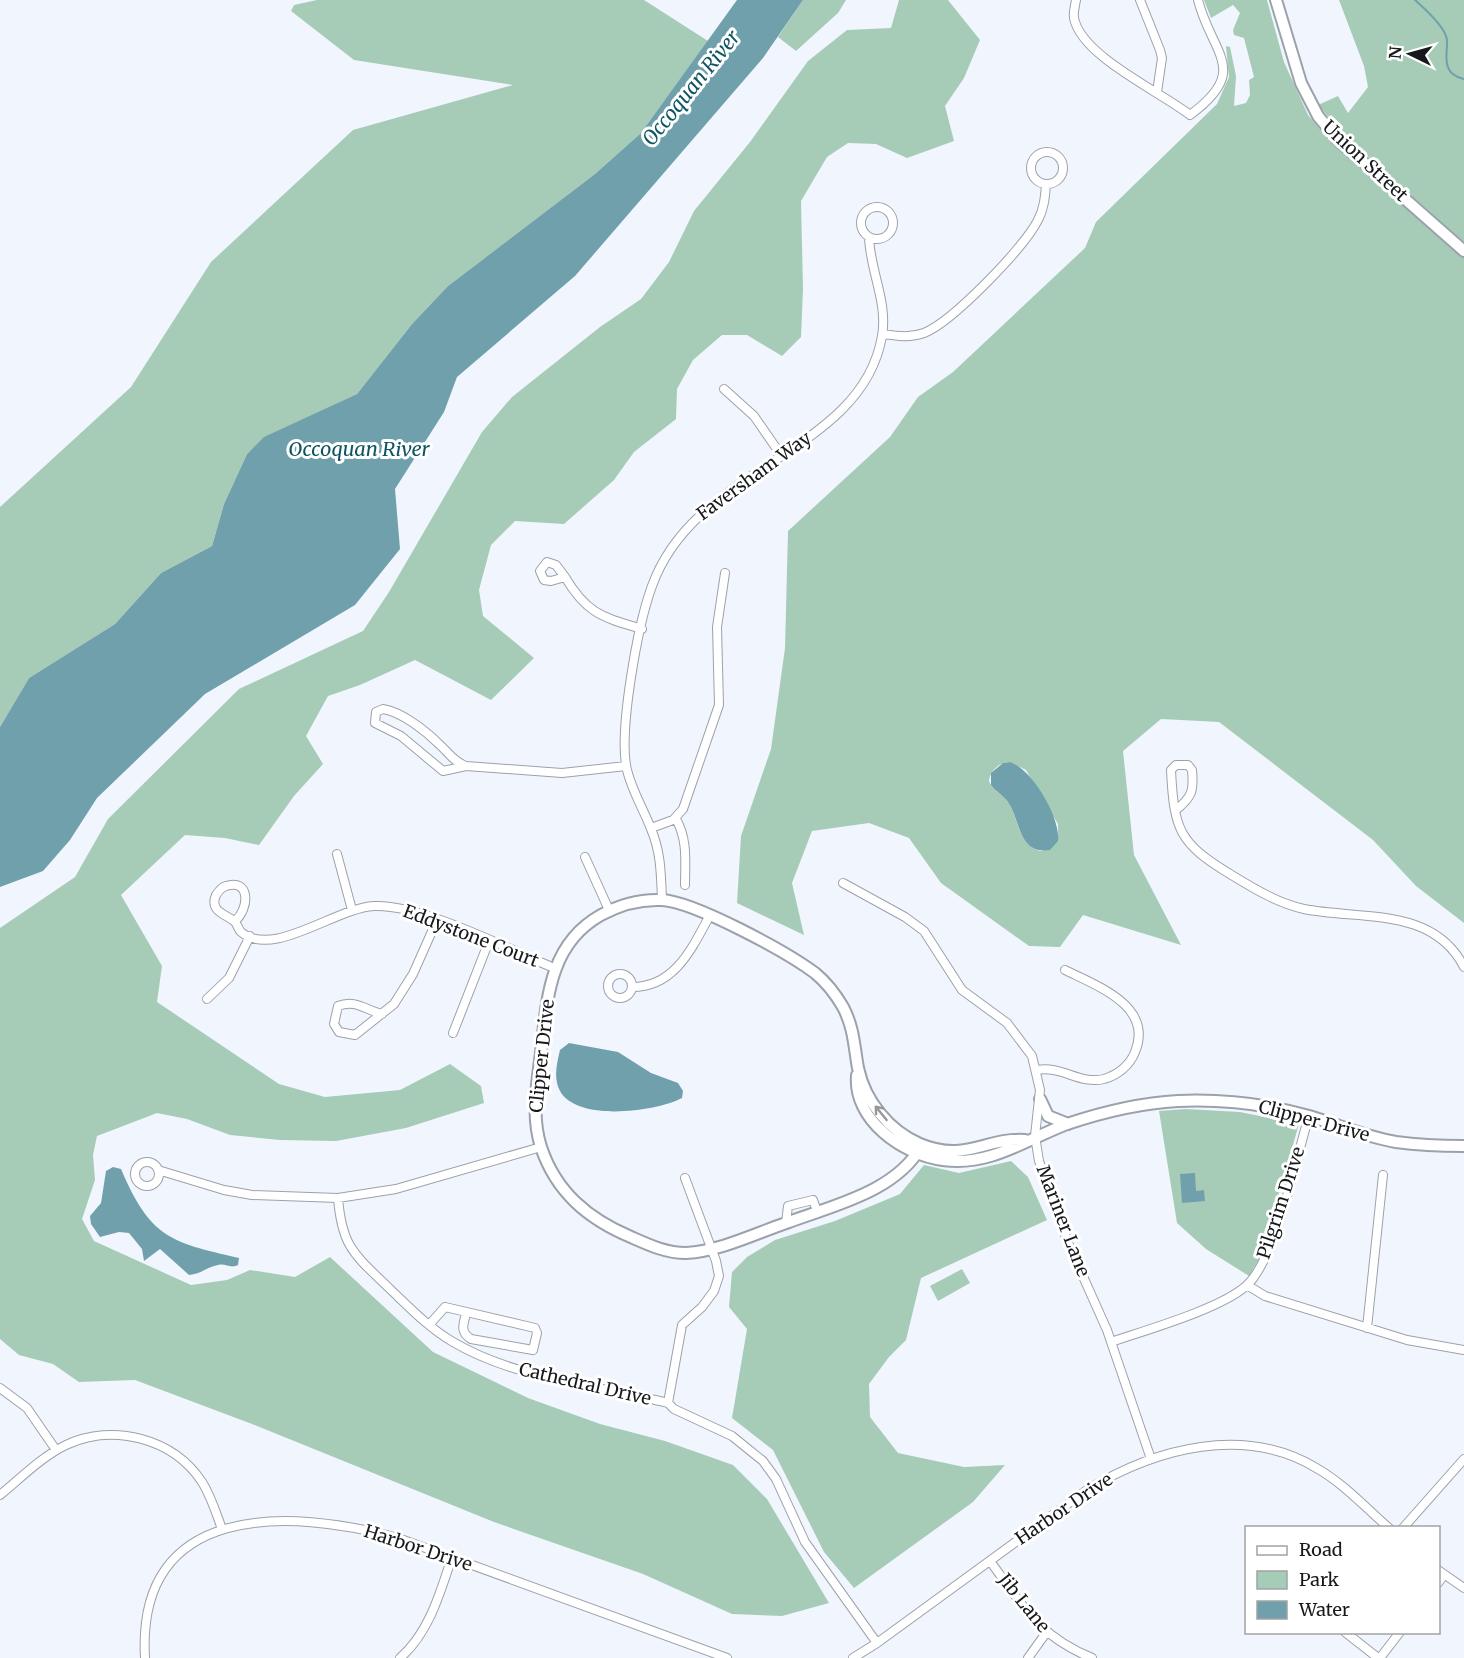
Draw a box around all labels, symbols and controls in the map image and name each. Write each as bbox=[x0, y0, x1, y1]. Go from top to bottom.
water label: Occoquan River bbox=[636, 24, 745, 150]
north arrow bbox=[1380, 24, 1440, 84]
text: N bbox=[1385, 45, 1406, 60]
street label: Union Street bbox=[1318, 115, 1413, 206]
street label: Faversham Way bbox=[692, 426, 816, 525]
water label: Occoquan River bbox=[288, 436, 431, 461]
street label: Eddystone Court bbox=[400, 899, 542, 972]
street label: Clipper Drive bbox=[524, 998, 559, 1114]
street label: Clipper Drive bbox=[1256, 1095, 1372, 1146]
one-way arrow bbox=[874, 1106, 888, 1121]
street label: Pilgrim Drive bbox=[1252, 1144, 1309, 1262]
street label: Mariner Lane bbox=[1032, 1162, 1095, 1280]
street label: Cathedral Drive bbox=[517, 1357, 653, 1410]
street label: Harbor Drive bbox=[1011, 1468, 1117, 1550]
street label: Harbor Drive bbox=[361, 1519, 475, 1576]
legend bbox=[1245, 1526, 1440, 1634]
text: Road bbox=[1299, 1538, 1343, 1561]
street label: Jib Lane bbox=[993, 1568, 1055, 1637]
text: Park bbox=[1299, 1568, 1340, 1591]
text: Water bbox=[1298, 1598, 1350, 1621]

